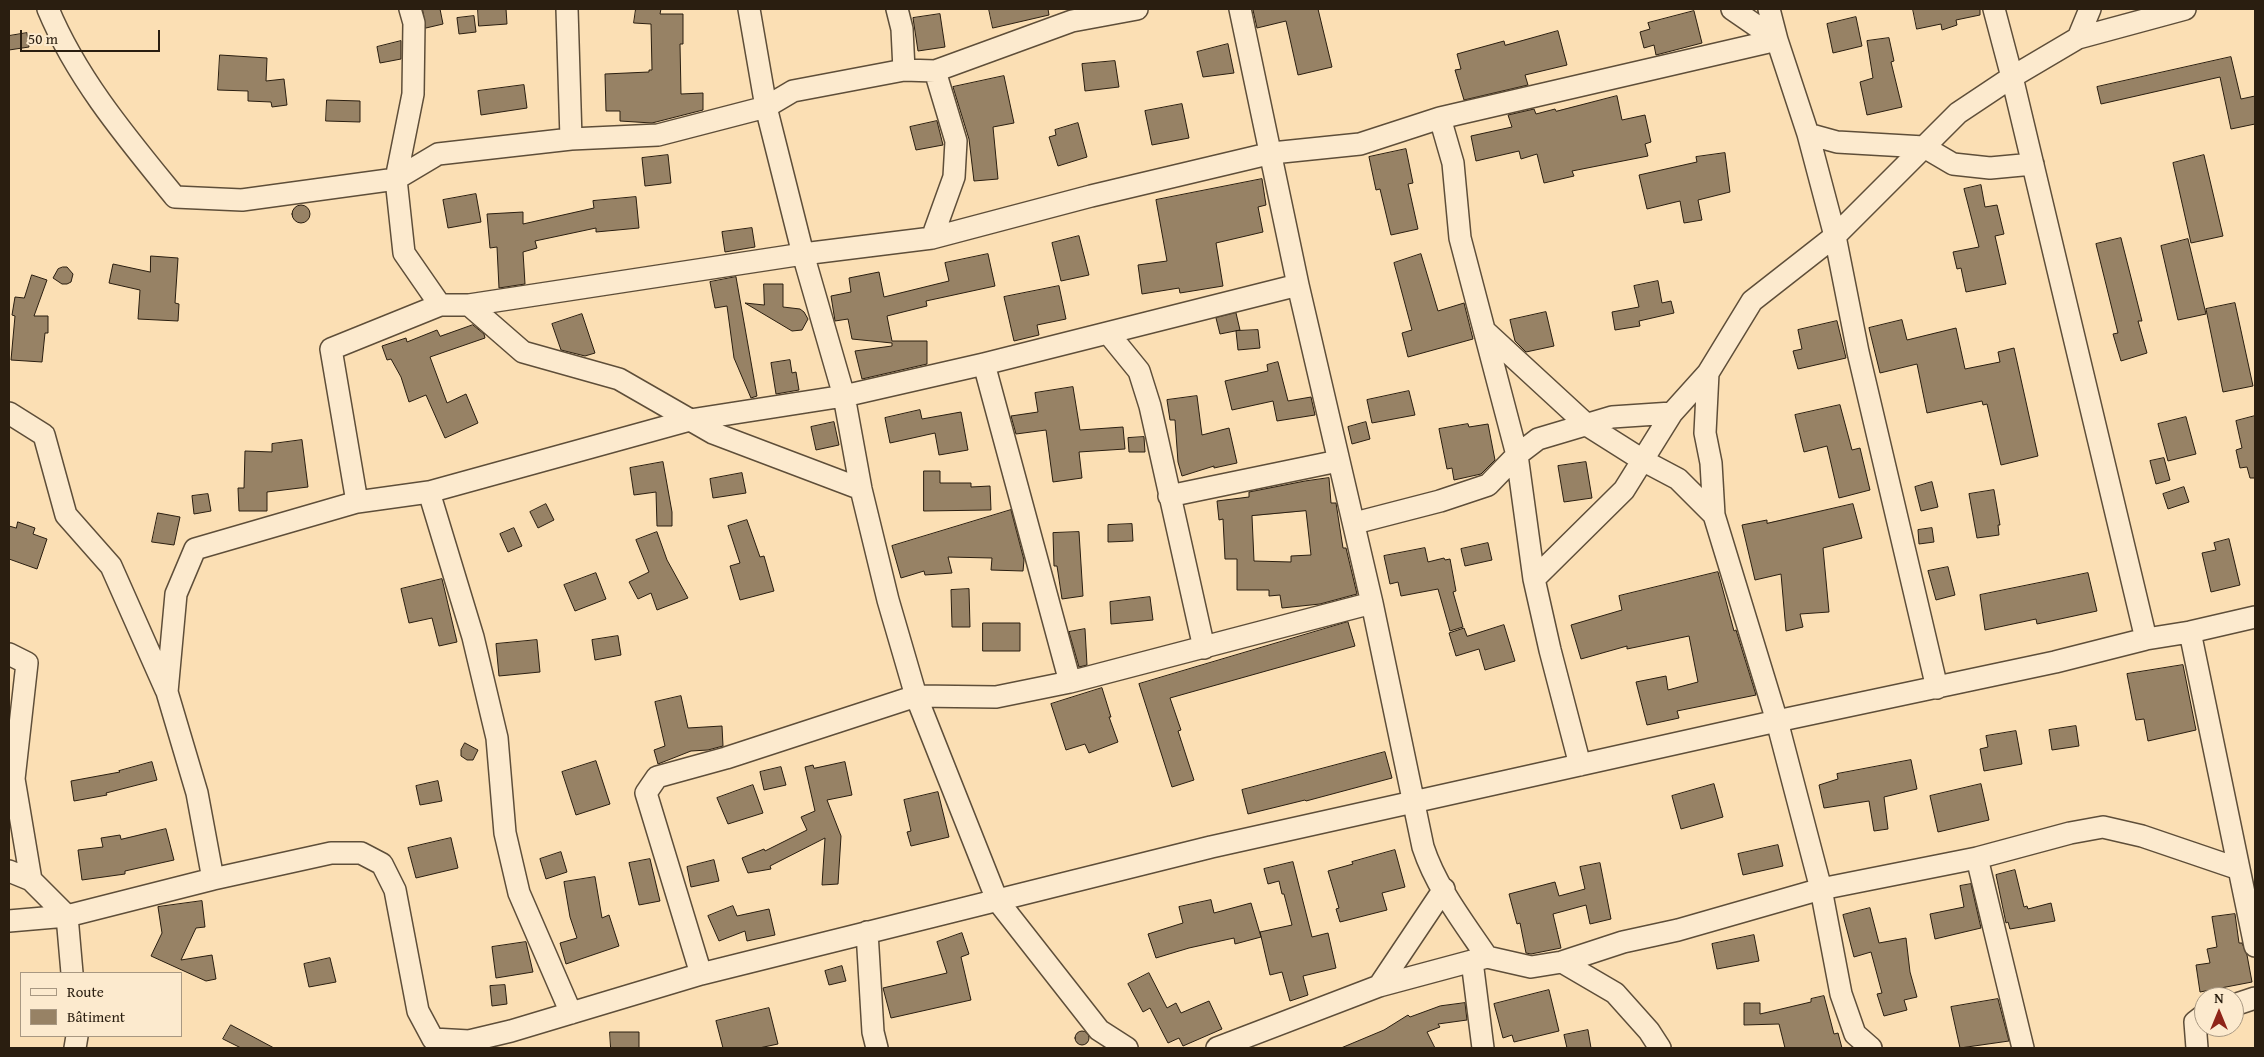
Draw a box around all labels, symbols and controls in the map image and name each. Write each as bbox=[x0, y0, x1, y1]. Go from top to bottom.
scale bar bbox=[22, 20, 162, 52]
text: 50 m bbox=[28, 28, 58, 49]
legend bbox=[20, 972, 182, 1037]
text: Route bbox=[67, 981, 104, 1002]
north arrow bbox=[2194, 987, 2244, 1037]
text: N bbox=[2214, 988, 2224, 1008]
text: Bâtiment bbox=[67, 1006, 125, 1027]

